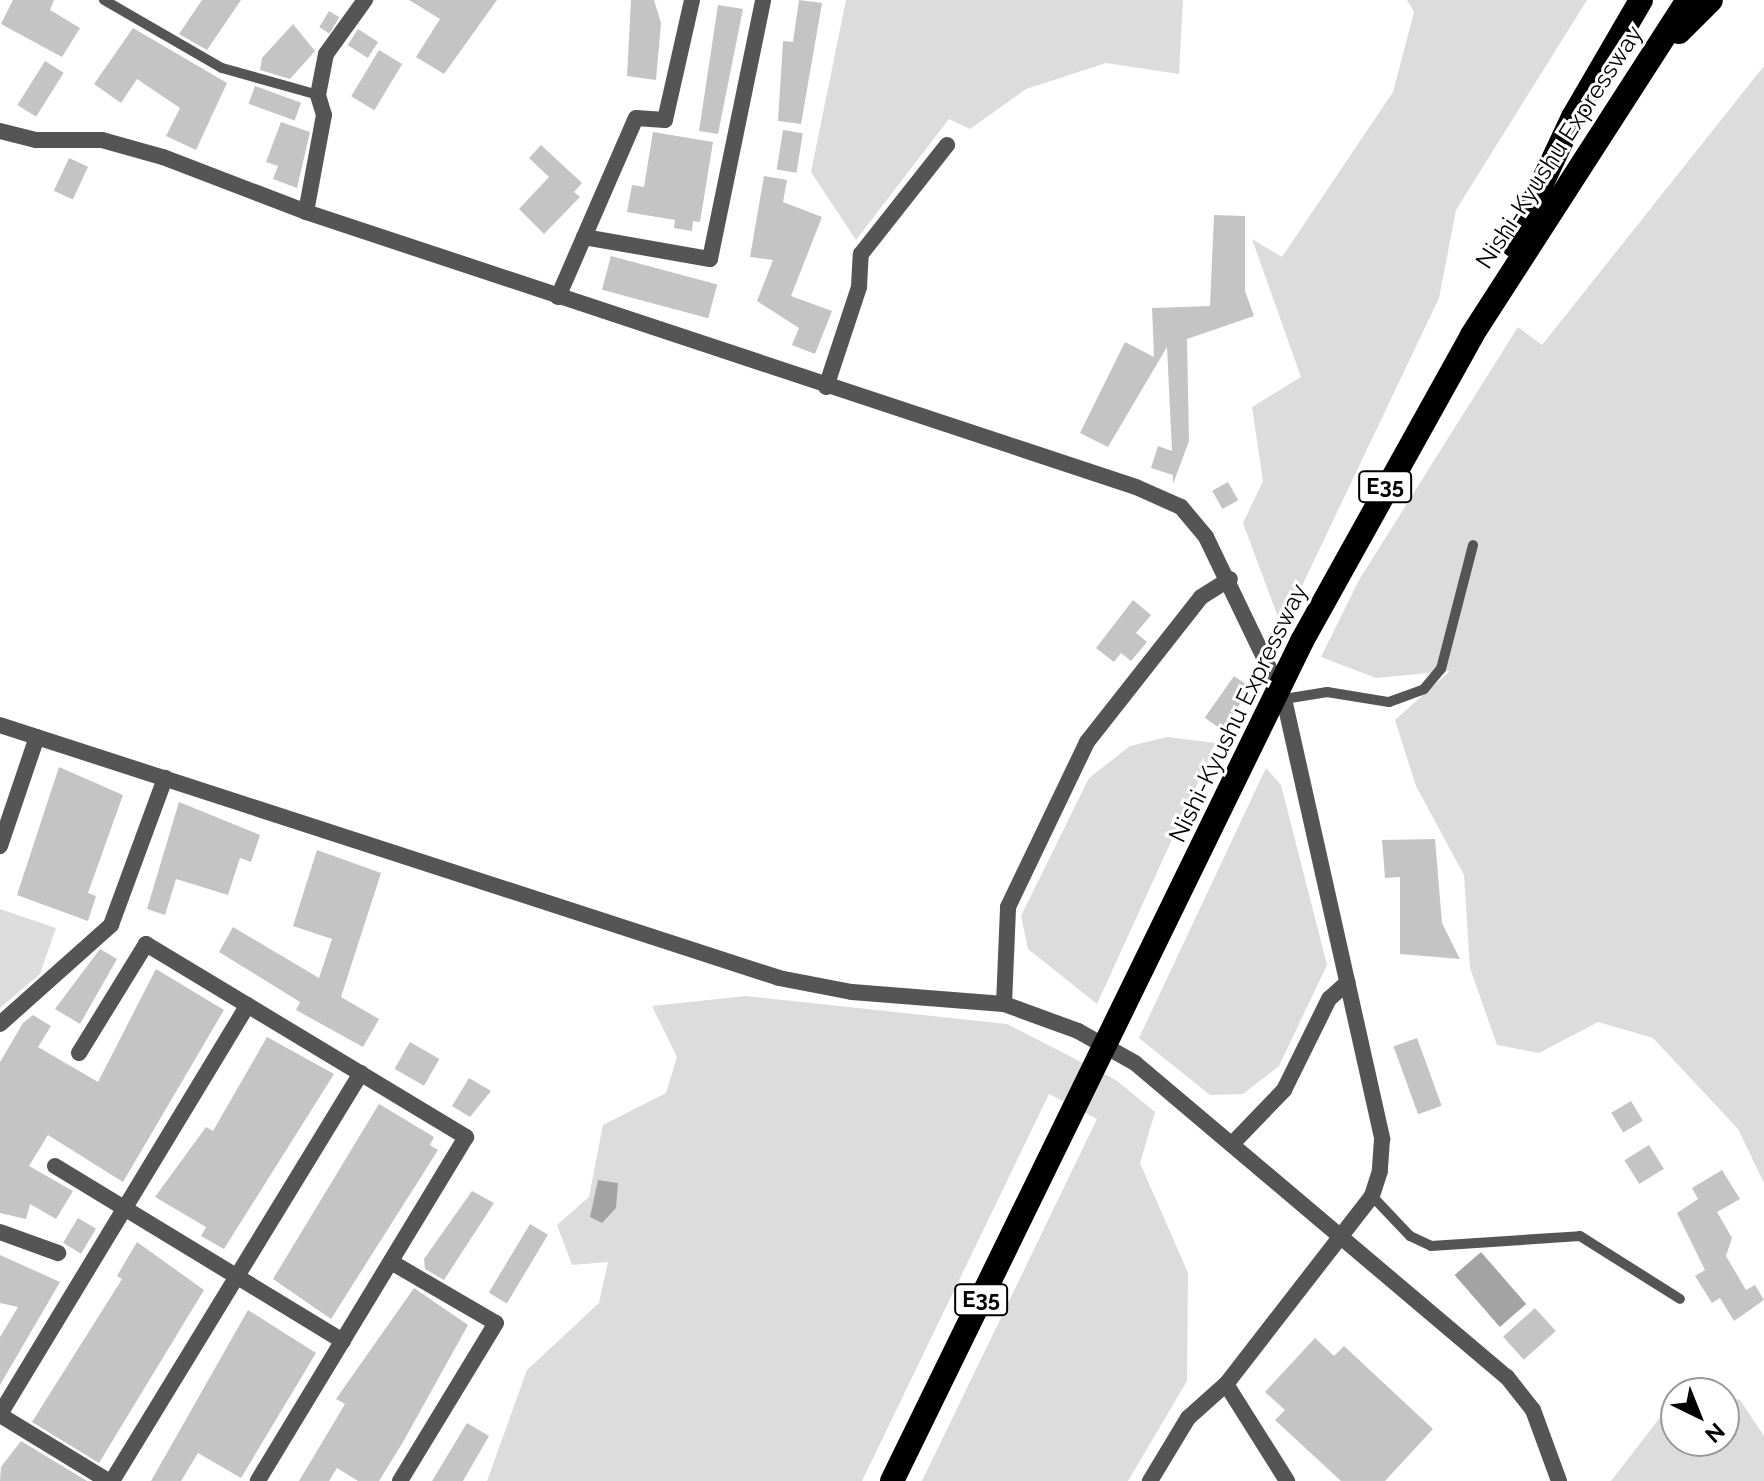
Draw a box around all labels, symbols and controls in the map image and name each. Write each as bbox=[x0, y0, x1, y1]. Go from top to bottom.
street label: Nishi-Kyushu Expressway bbox=[1470, 20, 1648, 274]
road number: E35 bbox=[1357, 469, 1413, 505]
street label: Nishi-Kyushu Expressway bbox=[1163, 579, 1313, 847]
road number: E35 bbox=[953, 1282, 1009, 1318]
north arrow bbox=[1660, 1377, 1740, 1457]
text: N bbox=[1700, 1418, 1730, 1448]

